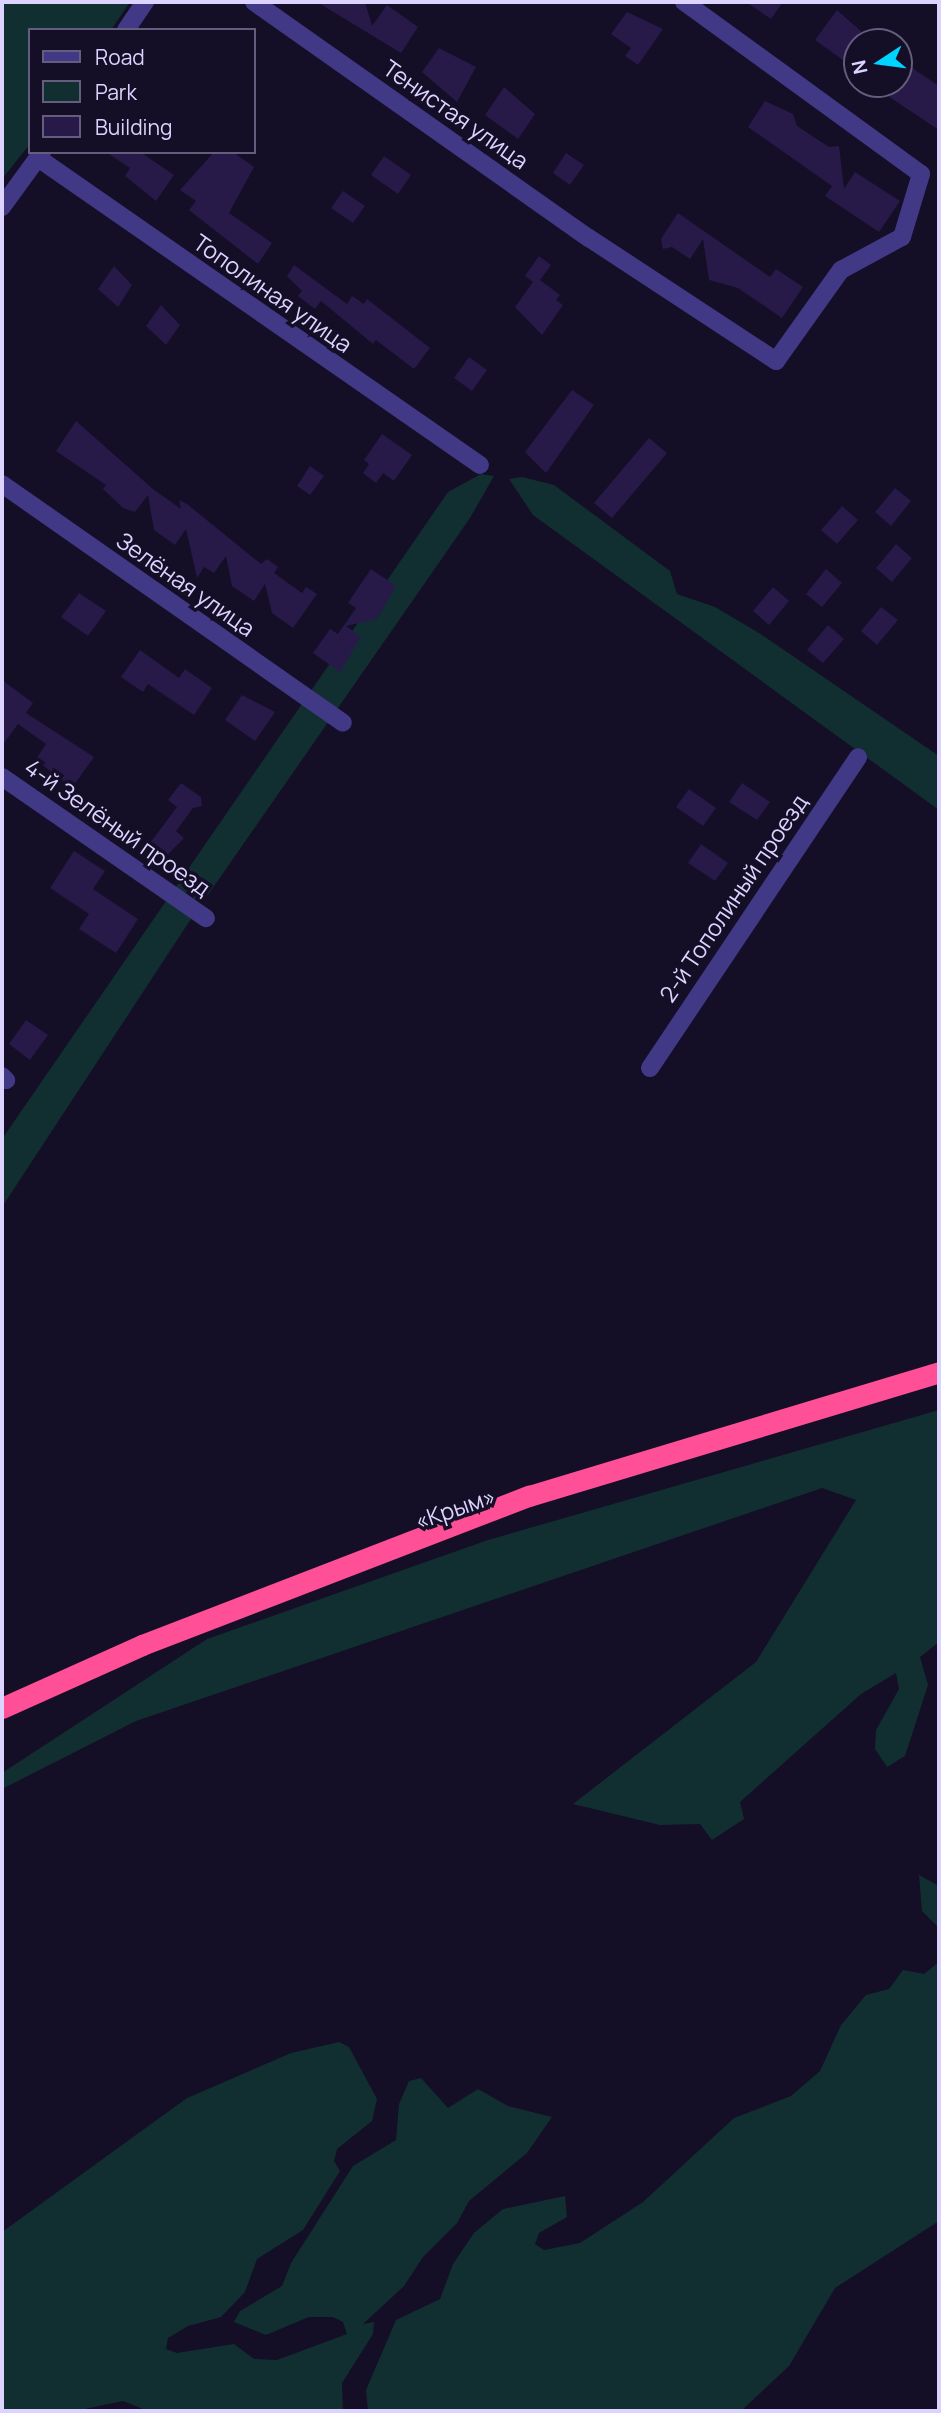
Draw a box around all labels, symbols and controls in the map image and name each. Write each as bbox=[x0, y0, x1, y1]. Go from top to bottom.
legend bbox=[28, 28, 256, 154]
north arrow bbox=[843, 28, 913, 98]
text: Road bbox=[95, 43, 145, 71]
street label: Тенистая улица bbox=[378, 54, 534, 174]
text: N bbox=[845, 58, 874, 77]
text: Park bbox=[95, 78, 137, 106]
text: Building bbox=[95, 113, 172, 141]
street label: Тополиная улица bbox=[188, 228, 358, 358]
street label: Зелёная улица bbox=[112, 526, 260, 642]
street label: 4-й Зелёный проезд bbox=[20, 753, 216, 901]
street label: 2-й Тополиный проезд bbox=[653, 789, 813, 1007]
street label: «Крым» bbox=[411, 1481, 499, 1535]

